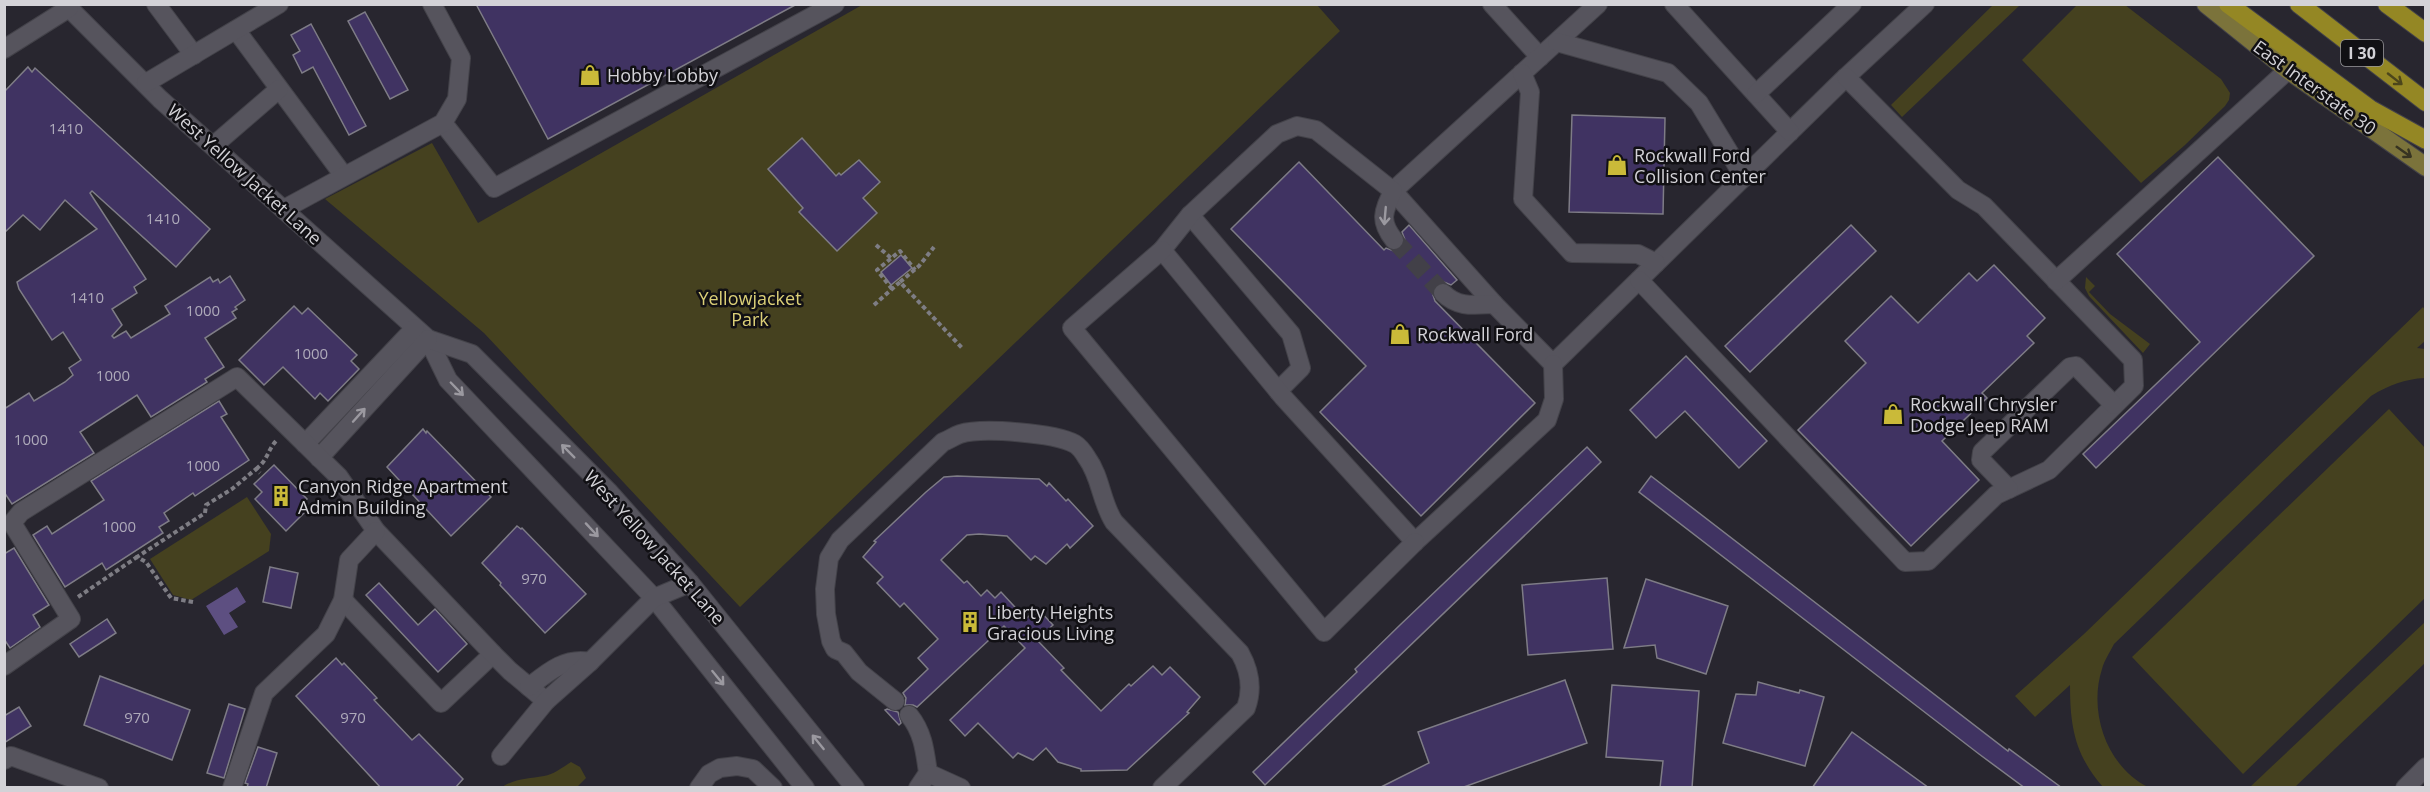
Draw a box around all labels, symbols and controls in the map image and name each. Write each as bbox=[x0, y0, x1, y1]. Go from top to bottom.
street label: East Interstate 30 bbox=[2249, 34, 2381, 140]
road number: I 30 bbox=[2341, 40, 2383, 66]
shop icon: Hobby Lobby bbox=[578, 63, 602, 87]
place label: Hobby Lobby bbox=[607, 63, 719, 87]
one-way arrow bbox=[2387, 72, 2403, 85]
street label: West Yellow Jacket Lane bbox=[163, 98, 327, 250]
house number: 1410 bbox=[49, 118, 83, 138]
place label: Rockwall Ford Collision Center bbox=[1634, 143, 1766, 188]
one-way arrow bbox=[2396, 146, 2412, 158]
shop icon: Rockwall Ford Collision Center bbox=[1605, 153, 1629, 177]
one-way arrow bbox=[1379, 206, 1390, 226]
house number: 1410 bbox=[146, 208, 180, 228]
park label: Yellowjacket Park bbox=[698, 286, 802, 331]
house number: 1410 bbox=[70, 287, 104, 307]
house number: 1000 bbox=[186, 300, 220, 320]
shop icon: Rockwall Ford bbox=[1388, 322, 1412, 346]
place label: Rockwall Ford bbox=[1417, 322, 1533, 346]
house number: 1000 bbox=[294, 343, 328, 363]
house number: 1000 bbox=[96, 365, 130, 385]
one-way arrow bbox=[450, 382, 464, 397]
place label: Rockwall Chrysler Dodge Jeep RAM bbox=[1910, 392, 2058, 437]
shop icon: Rockwall Chrysler Dodge Jeep RAM bbox=[1881, 402, 1905, 426]
one-way arrow bbox=[351, 408, 365, 423]
house number: 1000 bbox=[14, 429, 48, 449]
one-way arrow bbox=[561, 443, 576, 458]
house number: 1000 bbox=[186, 455, 220, 475]
street label: West Yellow Jacket Lane bbox=[579, 465, 731, 629]
place label: Canyon Ridge Apartment Admin Building bbox=[298, 474, 508, 519]
building icon: Canyon Ridge Apartment Admin Building bbox=[269, 484, 293, 508]
house number: 1000 bbox=[102, 516, 136, 536]
one-way arrow bbox=[584, 523, 599, 538]
house number: 970 bbox=[521, 568, 547, 588]
place label: Liberty Heights Gracious Living bbox=[987, 600, 1114, 645]
building icon: Liberty Heights Gracious Living bbox=[958, 610, 982, 634]
one-way arrow bbox=[712, 670, 725, 686]
house number: 970 bbox=[124, 707, 150, 727]
house number: 970 bbox=[340, 707, 366, 727]
one-way arrow bbox=[812, 734, 825, 750]

